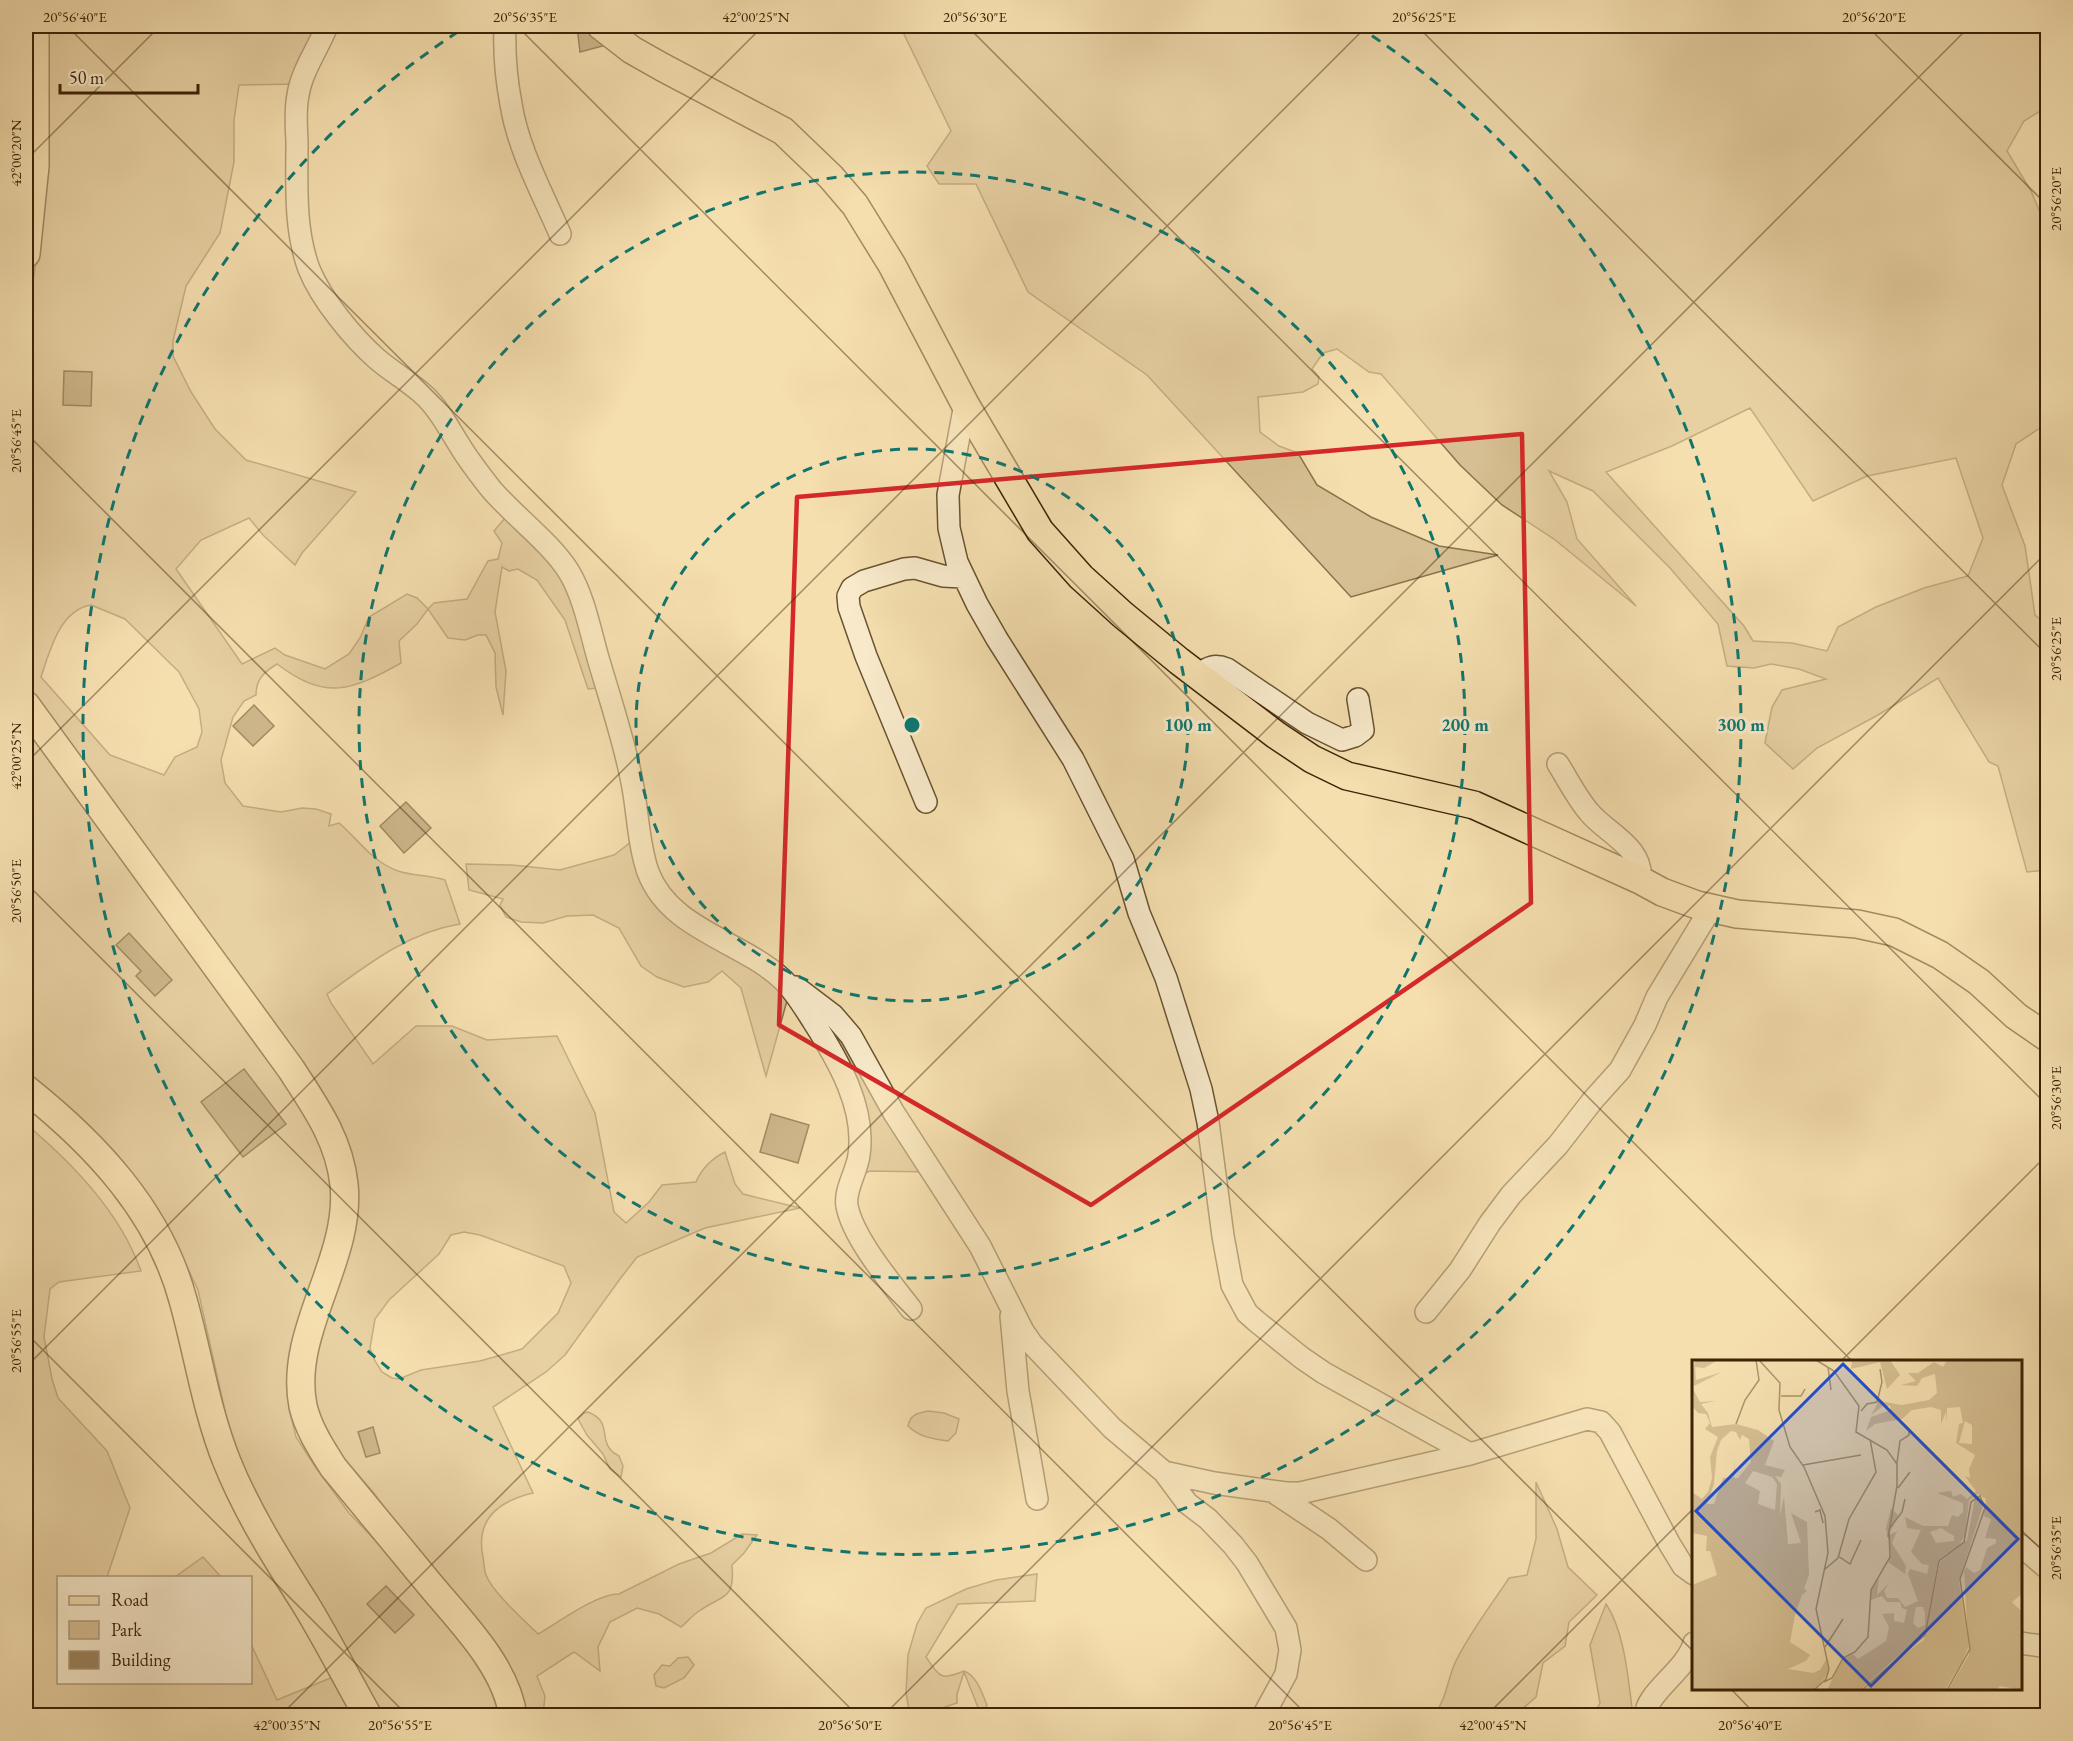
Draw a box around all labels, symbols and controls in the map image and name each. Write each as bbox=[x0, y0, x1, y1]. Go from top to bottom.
text: 20°56'40"E bbox=[43, 7, 108, 26]
text: 20°56'35"E bbox=[493, 7, 558, 26]
text: 42°00'25"N bbox=[722, 7, 790, 26]
text: 20°56'30"E bbox=[943, 7, 1008, 26]
text: 20°56'25"E bbox=[1392, 7, 1457, 26]
text: 20°56'20"E bbox=[1842, 7, 1907, 26]
scale bar bbox=[60, 57, 198, 95]
text: 50 m bbox=[69, 66, 104, 89]
text: 42°00'20"N bbox=[6, 119, 25, 187]
text: 20°56'20"E bbox=[2046, 166, 2065, 231]
text: 20°56'45"E bbox=[6, 408, 25, 473]
text: 20°56'25"E bbox=[2046, 616, 2065, 681]
text: 100 m bbox=[1164, 713, 1212, 736]
text: 200 m bbox=[1441, 713, 1489, 736]
text: 300 m bbox=[1717, 713, 1765, 736]
centre of rings bbox=[902, 715, 922, 735]
text: 42°00'25"N bbox=[6, 722, 25, 790]
text: 20°56'50"E bbox=[6, 858, 25, 923]
text: 20°56'30"E bbox=[2046, 1065, 2065, 1130]
text: 20°56'55"E bbox=[6, 1308, 25, 1373]
inset map bbox=[1692, 1360, 2022, 1690]
text: 20°56'35"E bbox=[2046, 1515, 2065, 1580]
legend bbox=[57, 1576, 252, 1684]
text: Road bbox=[111, 1588, 150, 1611]
text: Park bbox=[111, 1618, 142, 1641]
text: Building bbox=[111, 1648, 171, 1671]
text: 42°00'35"N bbox=[253, 1715, 321, 1734]
text: 20°56'55"E bbox=[368, 1715, 433, 1734]
text: 20°56'50"E bbox=[818, 1715, 883, 1734]
text: 20°56'45"E bbox=[1268, 1715, 1333, 1734]
text: 42°00'45"N bbox=[1459, 1715, 1527, 1734]
text: 20°56'40"E bbox=[1718, 1715, 1783, 1734]

